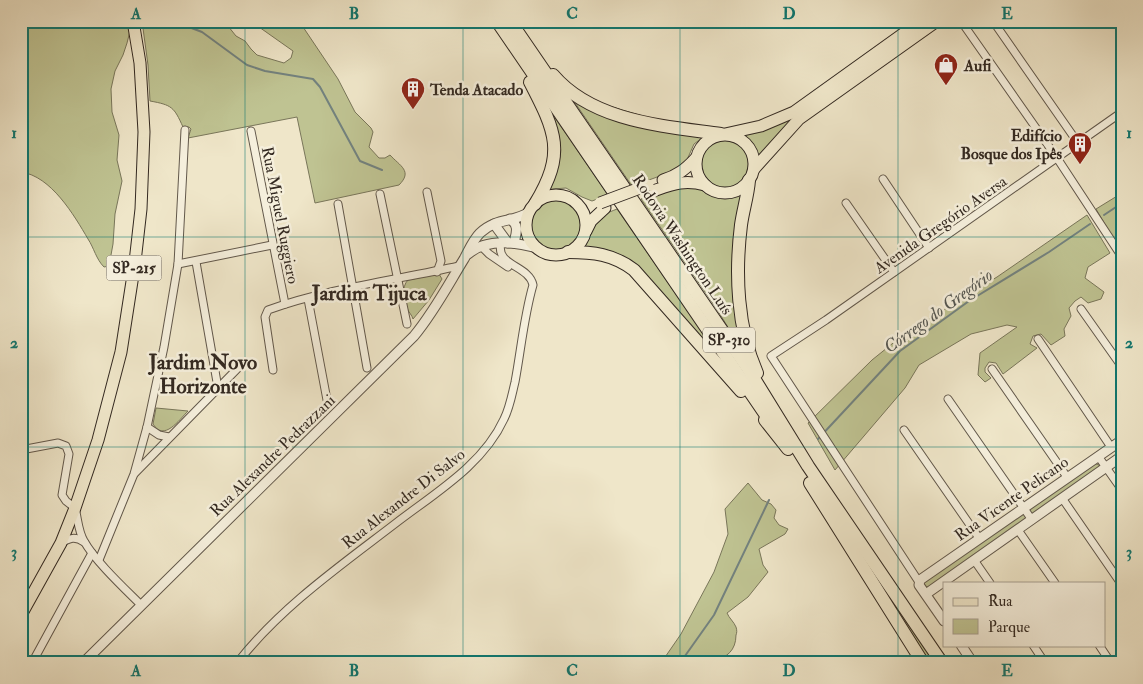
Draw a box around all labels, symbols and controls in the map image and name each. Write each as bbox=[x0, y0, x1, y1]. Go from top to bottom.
text: A bbox=[130, 4, 142, 24]
text: B bbox=[349, 4, 359, 24]
text: C bbox=[566, 4, 578, 24]
text: D bbox=[782, 4, 796, 24]
text: E bbox=[1001, 4, 1013, 24]
shop icon: Aufi bbox=[933, 52, 959, 86]
place label: Aufi bbox=[963, 56, 991, 76]
building icon: Tenda Atacado bbox=[400, 76, 426, 110]
place label: Tenda Atacado bbox=[429, 80, 523, 100]
text: 1 bbox=[11, 123, 17, 143]
text: 1 bbox=[1126, 123, 1132, 143]
place label: Edifício Bosque dos Ipês bbox=[961, 126, 1063, 165]
building icon: Edifício Bosque dos Ipês bbox=[1067, 131, 1093, 165]
street label: Rua Miguel Ruggiero bbox=[257, 145, 303, 286]
street label: Rodovia Washington Luís bbox=[628, 170, 737, 319]
street label: Avenida Gregório Aversa bbox=[869, 171, 1011, 279]
road number: SP-215 bbox=[106, 256, 162, 280]
water label: Córrego do Gregório bbox=[879, 264, 997, 359]
district label: Jardim Tijuca bbox=[311, 280, 428, 307]
road number: SP-310 bbox=[703, 328, 755, 352]
text: 2 bbox=[10, 333, 18, 353]
text: 2 bbox=[1125, 333, 1133, 353]
district label: Jardim Novo Horizonte bbox=[148, 349, 257, 400]
street label: Rua Alexandre Pedrazzani bbox=[206, 391, 340, 521]
street label: Rua Alexandre Di Salvo bbox=[338, 444, 469, 553]
street label: Rua Vicente Pelicano bbox=[951, 452, 1073, 546]
text: 3 bbox=[11, 542, 17, 562]
text: 3 bbox=[1126, 542, 1132, 562]
legend bbox=[943, 582, 1106, 646]
text: Rua bbox=[988, 592, 1013, 611]
text: Parque bbox=[988, 618, 1030, 637]
text: A bbox=[130, 661, 142, 681]
text: B bbox=[349, 661, 359, 681]
text: C bbox=[566, 661, 578, 681]
text: D bbox=[782, 661, 796, 681]
text: E bbox=[1001, 661, 1013, 681]

